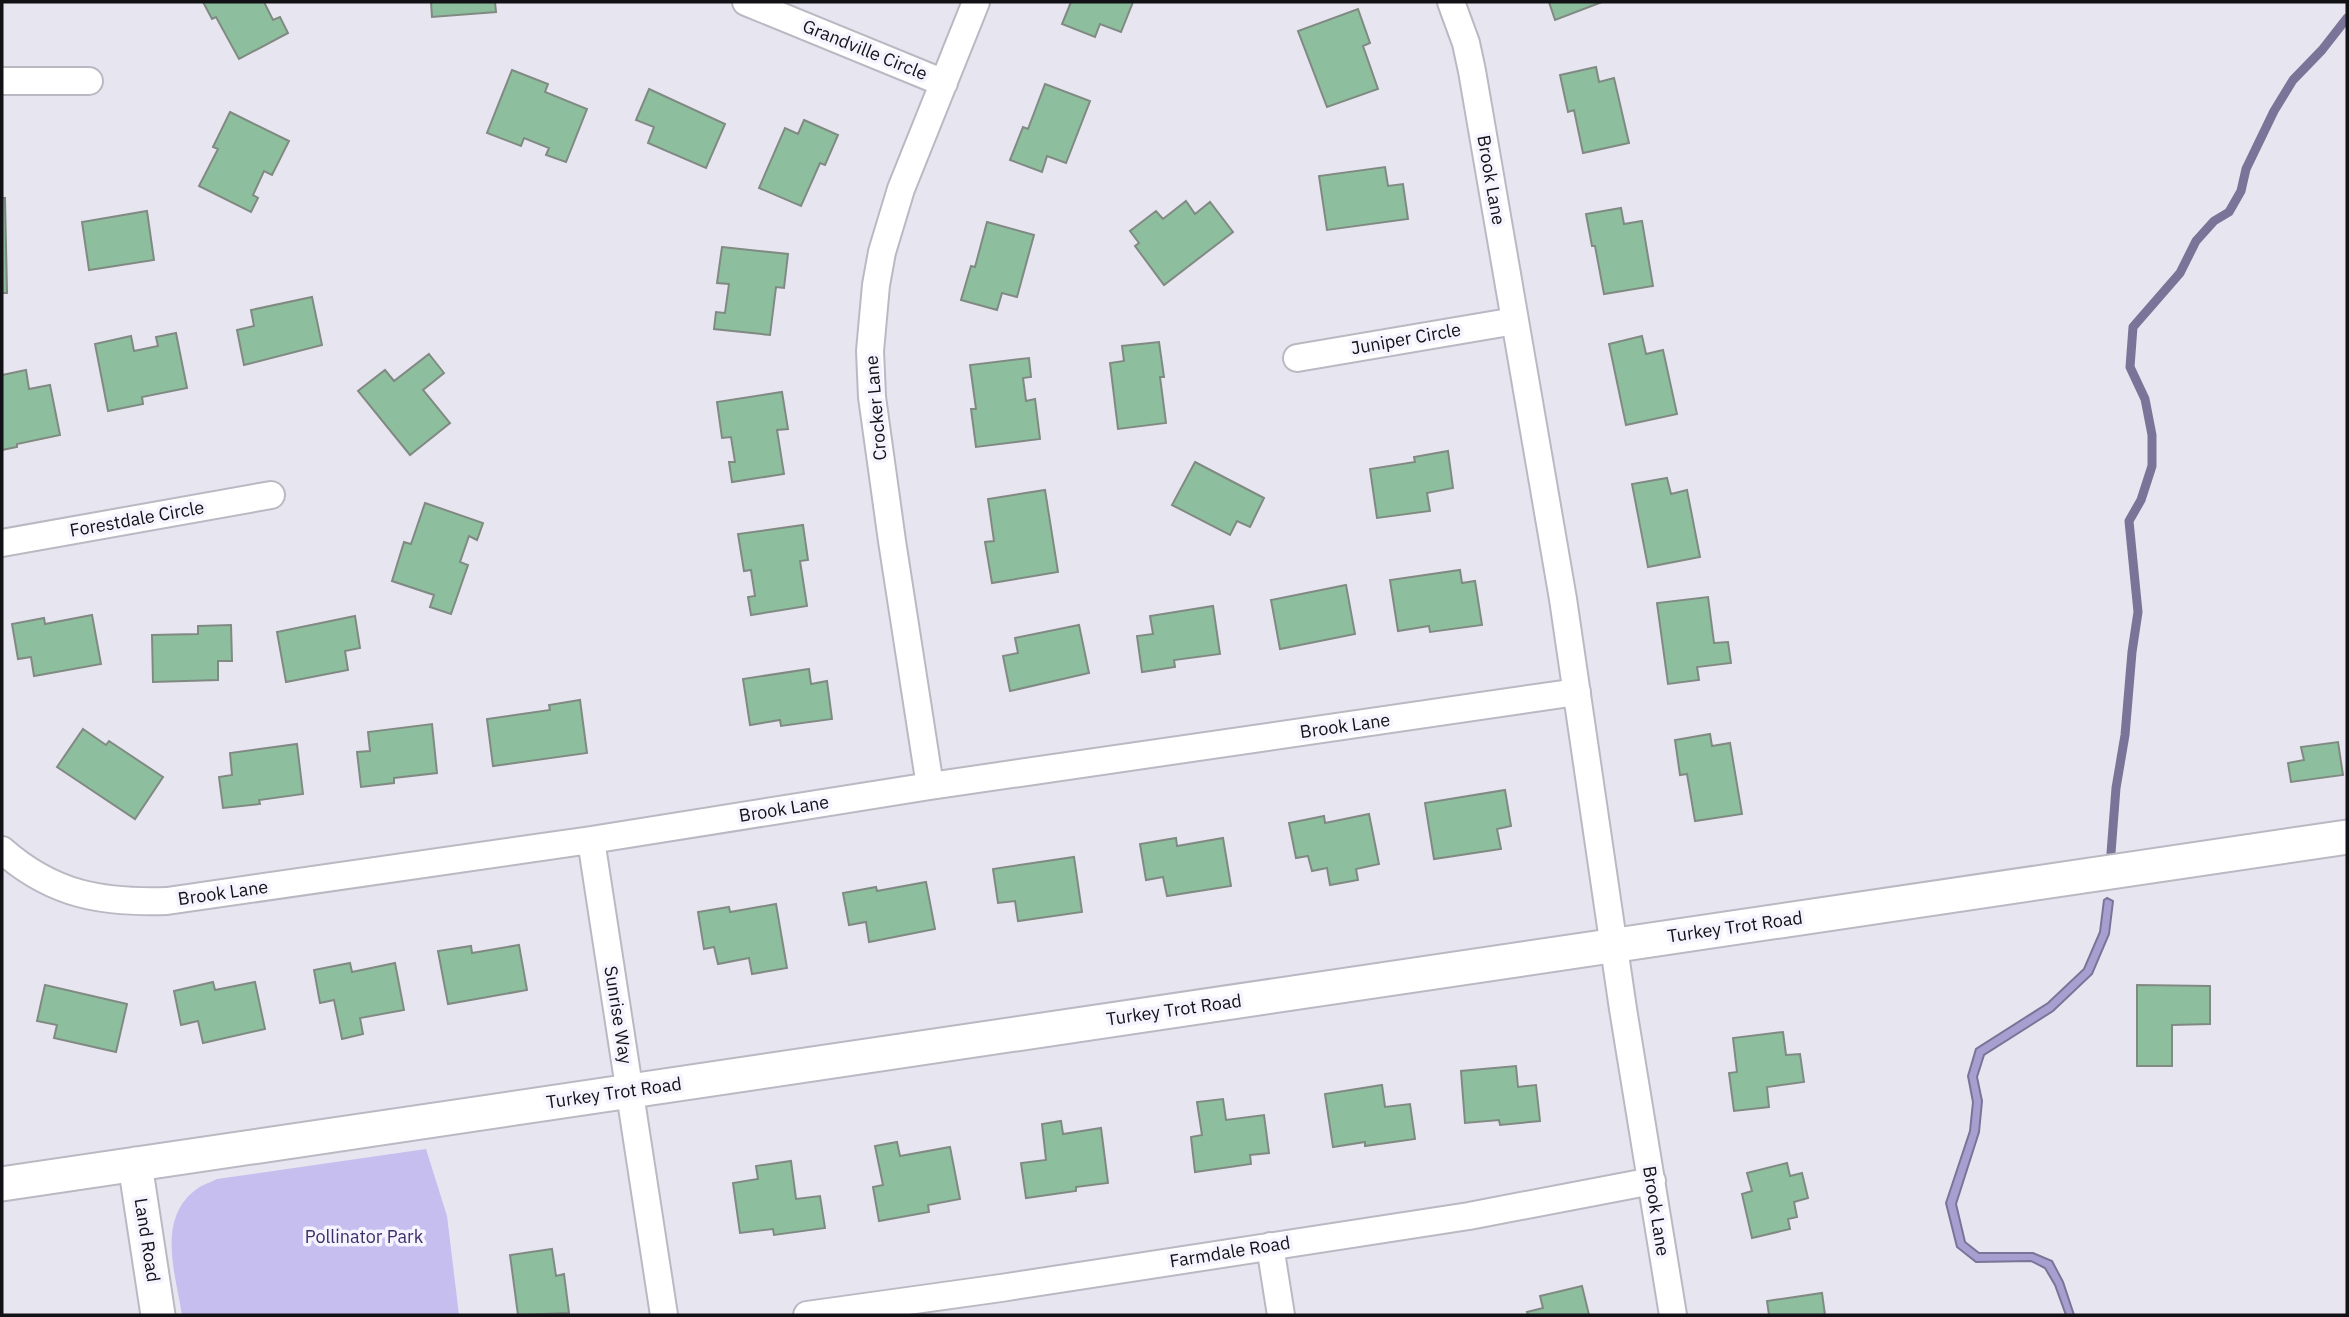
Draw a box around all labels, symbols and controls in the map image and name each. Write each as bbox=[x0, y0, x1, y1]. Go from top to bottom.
street label: Grandville Circle bbox=[799, 14, 931, 85]
street label: Brook Lane bbox=[1472, 133, 1511, 227]
street label: Juniper Circle bbox=[1349, 317, 1463, 360]
street label: Crocker Lane bbox=[859, 354, 892, 462]
street label: Forestdale Circle bbox=[68, 495, 206, 542]
street label: Brook Lane bbox=[1298, 708, 1392, 743]
street label: Brook Lane bbox=[737, 790, 831, 827]
street label: Brook Lane bbox=[176, 875, 270, 910]
street label: Turkey Trot Road bbox=[1666, 906, 1804, 947]
street label: Sunrise Way bbox=[599, 964, 638, 1066]
street label: Turkey Trot Road bbox=[1105, 989, 1243, 1030]
street label: Turkey Trot Road bbox=[545, 1072, 683, 1113]
street label: Brook Lane bbox=[1638, 1164, 1675, 1258]
street label: Land Road bbox=[129, 1196, 165, 1284]
park label: Pollinator Park bbox=[305, 1225, 424, 1248]
street label: Farmdale Road bbox=[1168, 1231, 1292, 1272]

